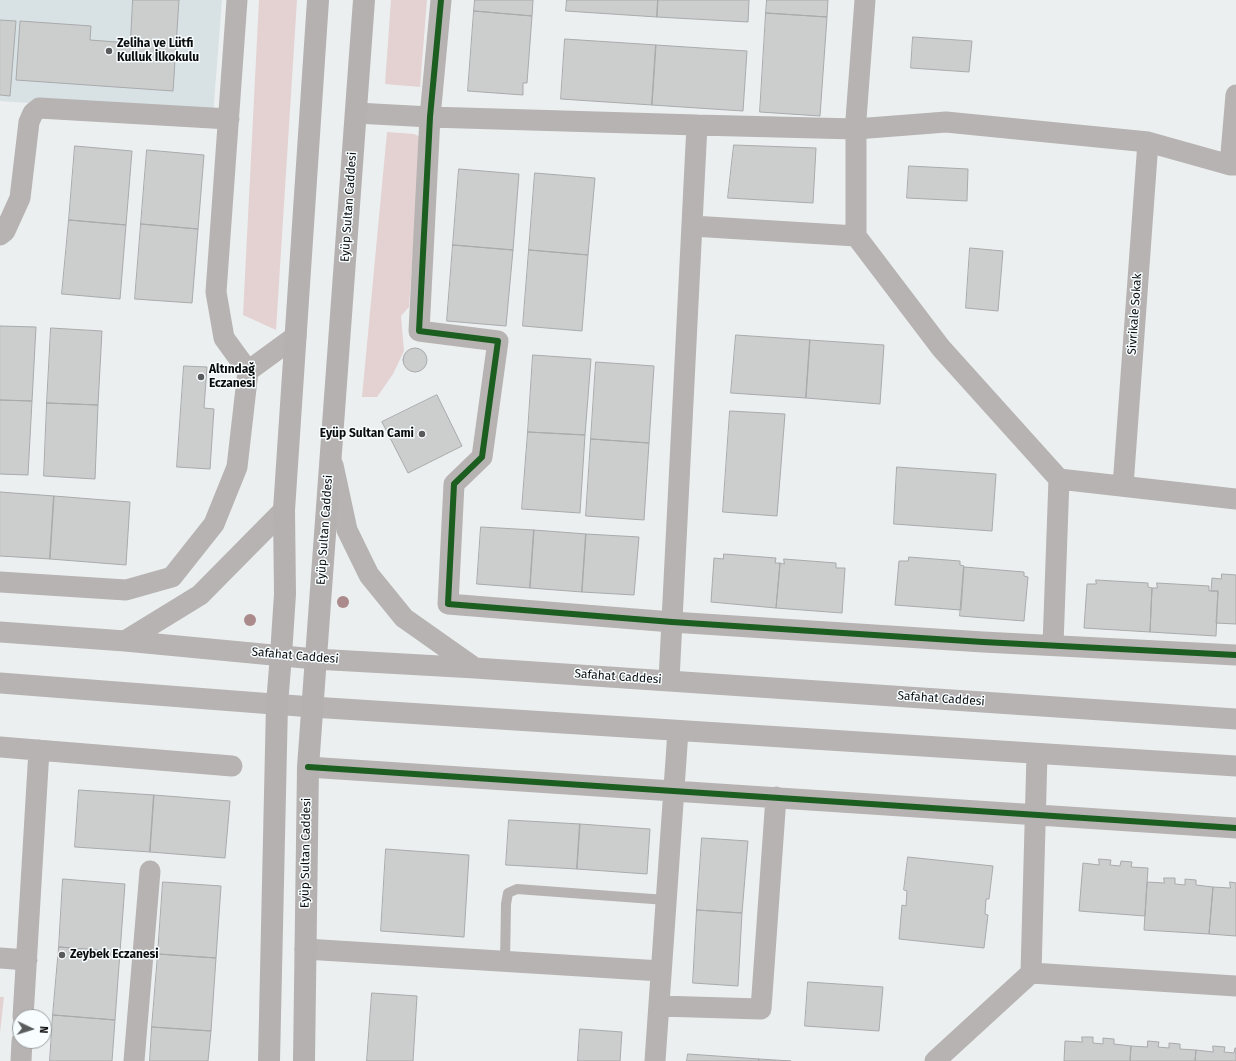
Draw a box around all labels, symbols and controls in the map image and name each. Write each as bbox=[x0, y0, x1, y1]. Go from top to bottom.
place label: Zeliha ve Lütfi Kulluk İlkokulu bbox=[117, 37, 199, 65]
marker: Zeliha ve Lütfi Kulluk İlkokulu bbox=[104, 46, 114, 56]
street label: Eyüp Sultan Caddesi bbox=[338, 151, 360, 263]
street label: Sivrikale Sokak bbox=[1125, 273, 1145, 355]
place label: Altındağ Eczanesi bbox=[209, 363, 255, 391]
marker: Altındağ Eczanesi bbox=[196, 372, 206, 382]
place label: Eyüp Sultan Cami bbox=[320, 427, 414, 441]
marker: Eyüp Sultan Cami bbox=[417, 429, 427, 439]
street label: Eyüp Sultan Caddesi bbox=[314, 474, 336, 586]
street label: Safahat Caddesi bbox=[251, 645, 339, 667]
street label: Safahat Caddesi bbox=[574, 667, 662, 687]
street label: Safahat Caddesi bbox=[897, 689, 985, 709]
street label: Eyüp Sultan Caddesi bbox=[298, 798, 314, 908]
place label: Zeybek Eczanesi bbox=[70, 948, 159, 962]
marker: Zeybek Eczanesi bbox=[57, 950, 67, 960]
north arrow bbox=[12, 1009, 52, 1049]
text: N bbox=[37, 1026, 50, 1034]

